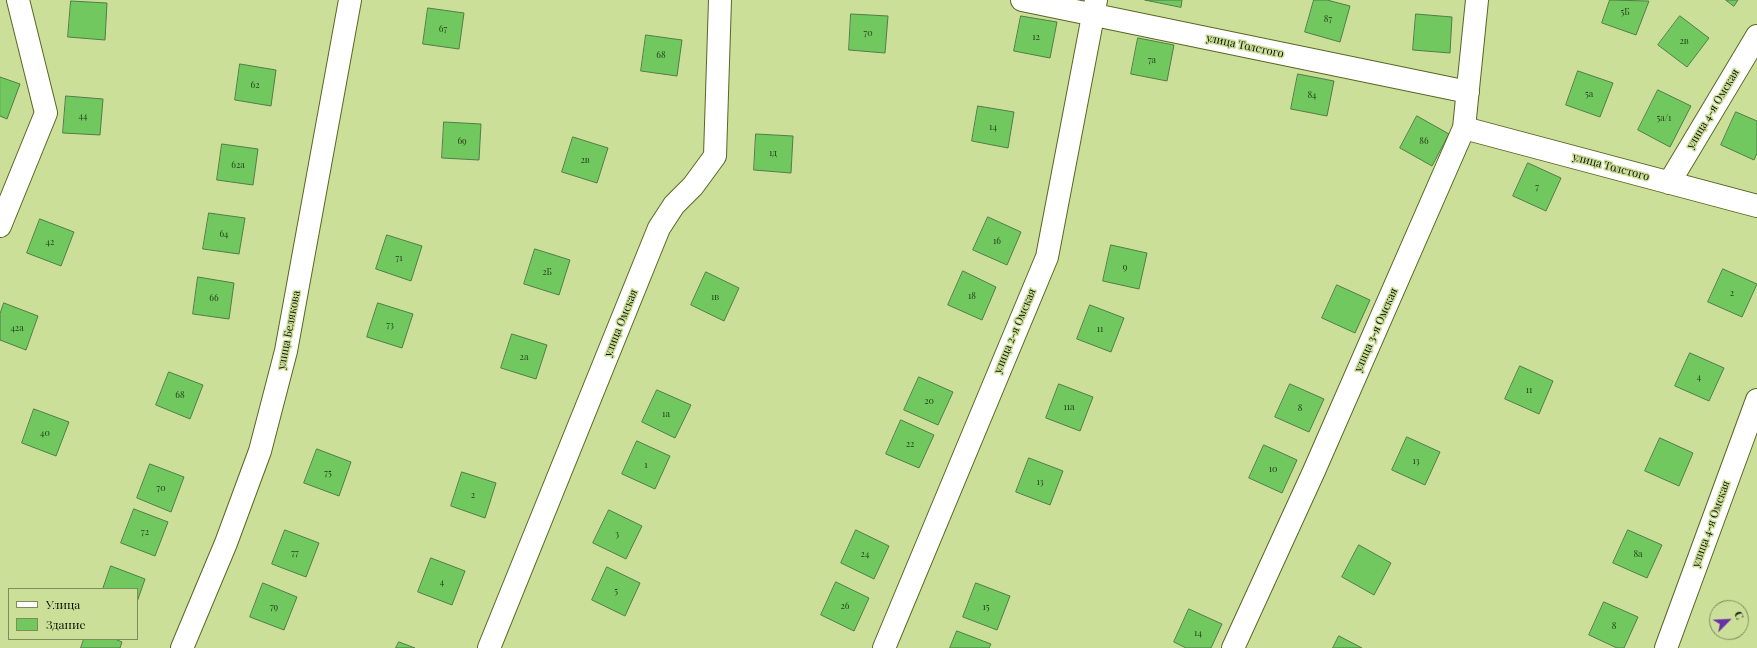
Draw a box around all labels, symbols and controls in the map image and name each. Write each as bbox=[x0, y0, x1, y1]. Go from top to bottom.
house number: 5Б bbox=[1620, 7, 1630, 17]
house number: 87 bbox=[1324, 14, 1332, 24]
house number: 67 bbox=[439, 24, 447, 34]
house number: 70 bbox=[863, 28, 873, 38]
street label: улица Толстого bbox=[1205, 31, 1285, 61]
house number: 12 bbox=[1032, 32, 1040, 42]
house number: 2в bbox=[1679, 36, 1689, 46]
house number: 68 bbox=[656, 50, 666, 60]
house number: 7а bbox=[1148, 55, 1156, 65]
street label: улица 4-я Омская bbox=[1684, 67, 1742, 151]
house number: 62 bbox=[251, 80, 259, 90]
house number: 5а bbox=[1585, 89, 1593, 99]
house number: 84 bbox=[1307, 90, 1317, 100]
house number: 44 bbox=[79, 111, 87, 121]
house number: 5а/1 bbox=[1657, 113, 1671, 123]
house number: 14 bbox=[989, 122, 997, 132]
house number: 69 bbox=[457, 136, 467, 146]
house number: 86 bbox=[1419, 136, 1429, 146]
house number: 1д bbox=[769, 148, 777, 158]
street label: улица Толстого bbox=[1571, 150, 1651, 184]
house number: 2в bbox=[580, 155, 590, 165]
house number: 62а bbox=[231, 160, 245, 170]
house number: 7 bbox=[1535, 182, 1539, 192]
house number: 64 bbox=[219, 229, 229, 239]
house number: 16 bbox=[993, 236, 1001, 246]
house number: 42 bbox=[46, 237, 54, 247]
house number: 71 bbox=[396, 253, 402, 263]
house number: 9 bbox=[1123, 262, 1127, 272]
house number: 2Б bbox=[542, 267, 552, 277]
street label: улица 3-я Омская bbox=[1352, 286, 1400, 374]
street label: улица Омская bbox=[602, 287, 640, 359]
street label: улица 2-я Омская bbox=[991, 287, 1039, 375]
house number: 2 bbox=[1730, 288, 1734, 298]
street label: улица Белякова bbox=[275, 289, 303, 371]
house number: 18 bbox=[968, 291, 976, 301]
house number: 1в bbox=[711, 292, 719, 302]
house number: 66 bbox=[209, 293, 219, 303]
house number: 73 bbox=[386, 320, 394, 330]
house number: 42а bbox=[10, 323, 24, 333]
house number: 11 bbox=[1097, 324, 1103, 334]
house number: 2а bbox=[520, 352, 528, 362]
house number: 4 bbox=[1697, 372, 1701, 382]
house number: 11 bbox=[1526, 385, 1532, 395]
house number: 68 bbox=[175, 390, 185, 400]
house number: 20 bbox=[924, 396, 934, 406]
house number: 11а bbox=[1063, 402, 1075, 412]
house number: 8 bbox=[1298, 403, 1302, 413]
house number: 1а bbox=[662, 409, 670, 419]
house number: 40 bbox=[40, 428, 50, 438]
house number: 22 bbox=[906, 439, 914, 449]
house number: 13 bbox=[1412, 456, 1420, 466]
house number: 1 bbox=[644, 460, 648, 470]
house number: 10 bbox=[1269, 464, 1277, 474]
house number: 75 bbox=[324, 468, 332, 478]
house number: 13 bbox=[1036, 477, 1044, 487]
street label: улица 4-я Омская bbox=[1689, 479, 1733, 569]
house number: 70 bbox=[156, 483, 166, 493]
house number: 2 bbox=[471, 490, 475, 500]
house number: 72 bbox=[141, 527, 149, 537]
house number: 3 bbox=[615, 529, 619, 539]
house number: 77 bbox=[291, 548, 299, 558]
house number: 24 bbox=[861, 549, 869, 559]
house number: 8а bbox=[1633, 549, 1643, 559]
house number: 4 bbox=[440, 577, 444, 587]
house number: 5 bbox=[614, 586, 618, 596]
legend bbox=[8, 588, 138, 640]
text: Улица bbox=[46, 596, 80, 612]
north arrow bbox=[1709, 600, 1749, 640]
house number: 26 bbox=[841, 601, 849, 611]
house number: 79 bbox=[270, 602, 278, 612]
house number: 15 bbox=[983, 602, 989, 612]
text: С bbox=[1731, 609, 1748, 622]
text: Здание bbox=[46, 616, 86, 632]
house number: 8 bbox=[1612, 621, 1616, 631]
house number: 14 bbox=[1194, 628, 1202, 638]

